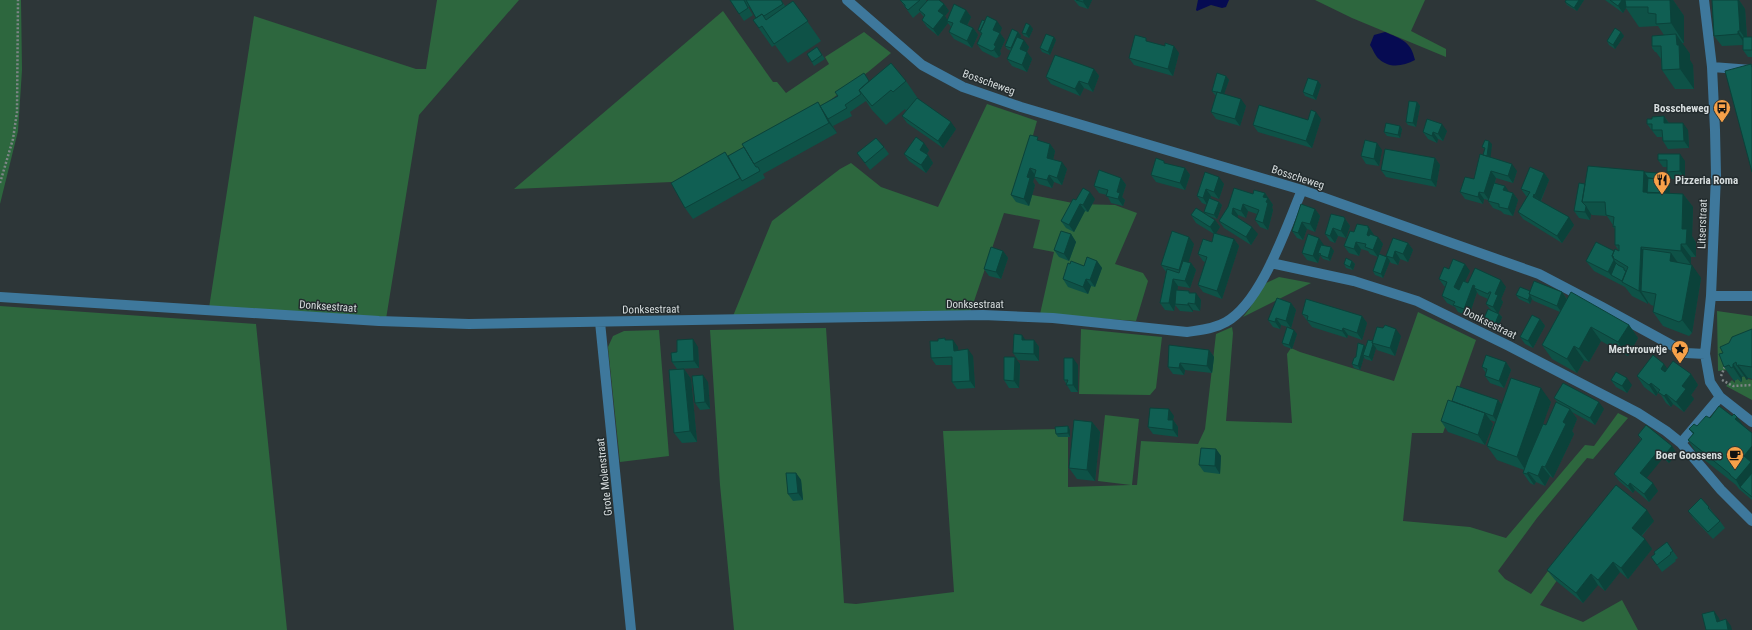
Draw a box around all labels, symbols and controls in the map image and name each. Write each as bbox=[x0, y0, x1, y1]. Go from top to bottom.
street label: Bosscheweg bbox=[961, 67, 1017, 98]
bus stop icon: Bosscheweg bbox=[1712, 98, 1732, 123]
place label: Bosscheweg bbox=[1654, 102, 1709, 115]
street label: Bosscheweg bbox=[1270, 163, 1326, 192]
restaurant icon: Pizzeria Roma bbox=[1652, 170, 1672, 195]
place label: Pizzeria Roma bbox=[1675, 174, 1738, 187]
street label: Litserstraat bbox=[1695, 199, 1710, 249]
street label: Donksestraat bbox=[299, 298, 357, 315]
street label: Donksestraat bbox=[946, 298, 1004, 311]
street label: Donksestraat bbox=[622, 302, 680, 317]
street label: Donksestraat bbox=[1461, 305, 1518, 342]
place icon: Mertvrouwtje bbox=[1670, 339, 1690, 364]
place label: Mertvrouwtje bbox=[1609, 343, 1667, 356]
street label: Grote Molenstraat bbox=[594, 437, 615, 517]
cafe icon: Boer Goossens bbox=[1725, 445, 1745, 470]
place label: Boer Goossens bbox=[1656, 449, 1722, 462]

